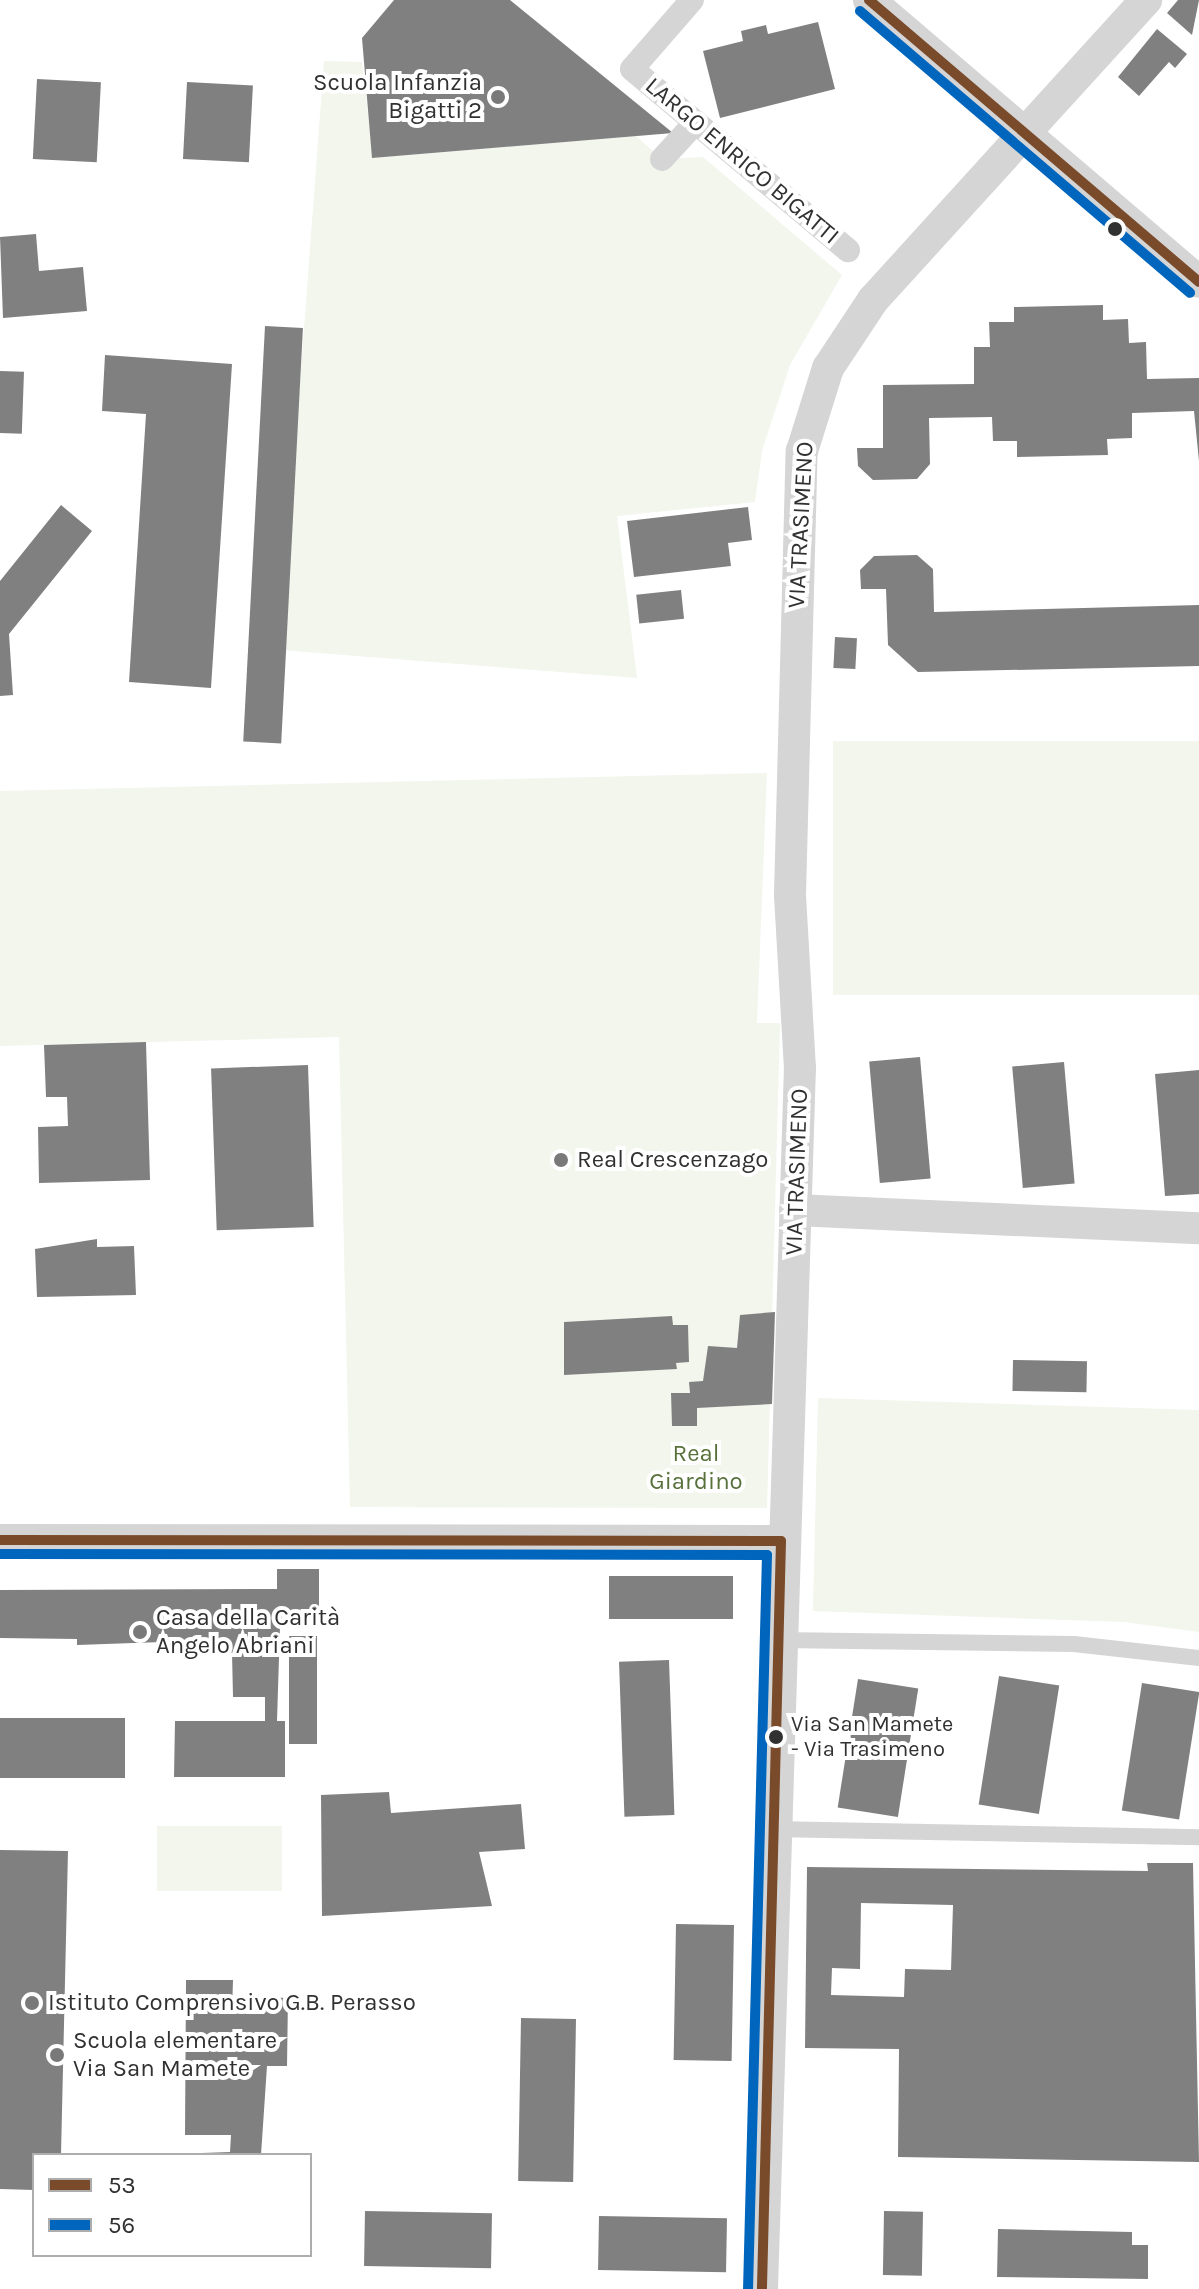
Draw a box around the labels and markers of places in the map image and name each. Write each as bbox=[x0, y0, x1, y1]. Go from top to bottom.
place label: Scuola Infanzia Bigatti 2 bbox=[313, 69, 482, 125]
marker: Scuola Infanzia Bigatti 2 bbox=[489, 88, 507, 106]
unlabelled marker bbox=[1107, 221, 1123, 237]
place label: Real Crescenzago bbox=[577, 1146, 768, 1174]
marker: Real Crescenzago bbox=[552, 1151, 570, 1169]
place label: Casa della Carità Angelo Abriani bbox=[156, 1604, 340, 1660]
marker: Casa della Carità Angelo Abriani bbox=[131, 1623, 149, 1641]
place label: Via San Mamete - Via Trasimeno bbox=[791, 1711, 953, 1762]
marker: Via San Mamete - Via Trasimeno bbox=[768, 1729, 784, 1745]
place label: Istituto Comprensivo G.B. Perasso bbox=[48, 1989, 416, 2017]
marker: Istituto Comprensivo G.B. Perasso bbox=[23, 1994, 41, 2012]
place label: Scuola elementare Via San Mamete bbox=[73, 2027, 277, 2083]
marker: Scuola elementare Via San Mamete bbox=[48, 2046, 66, 2064]

